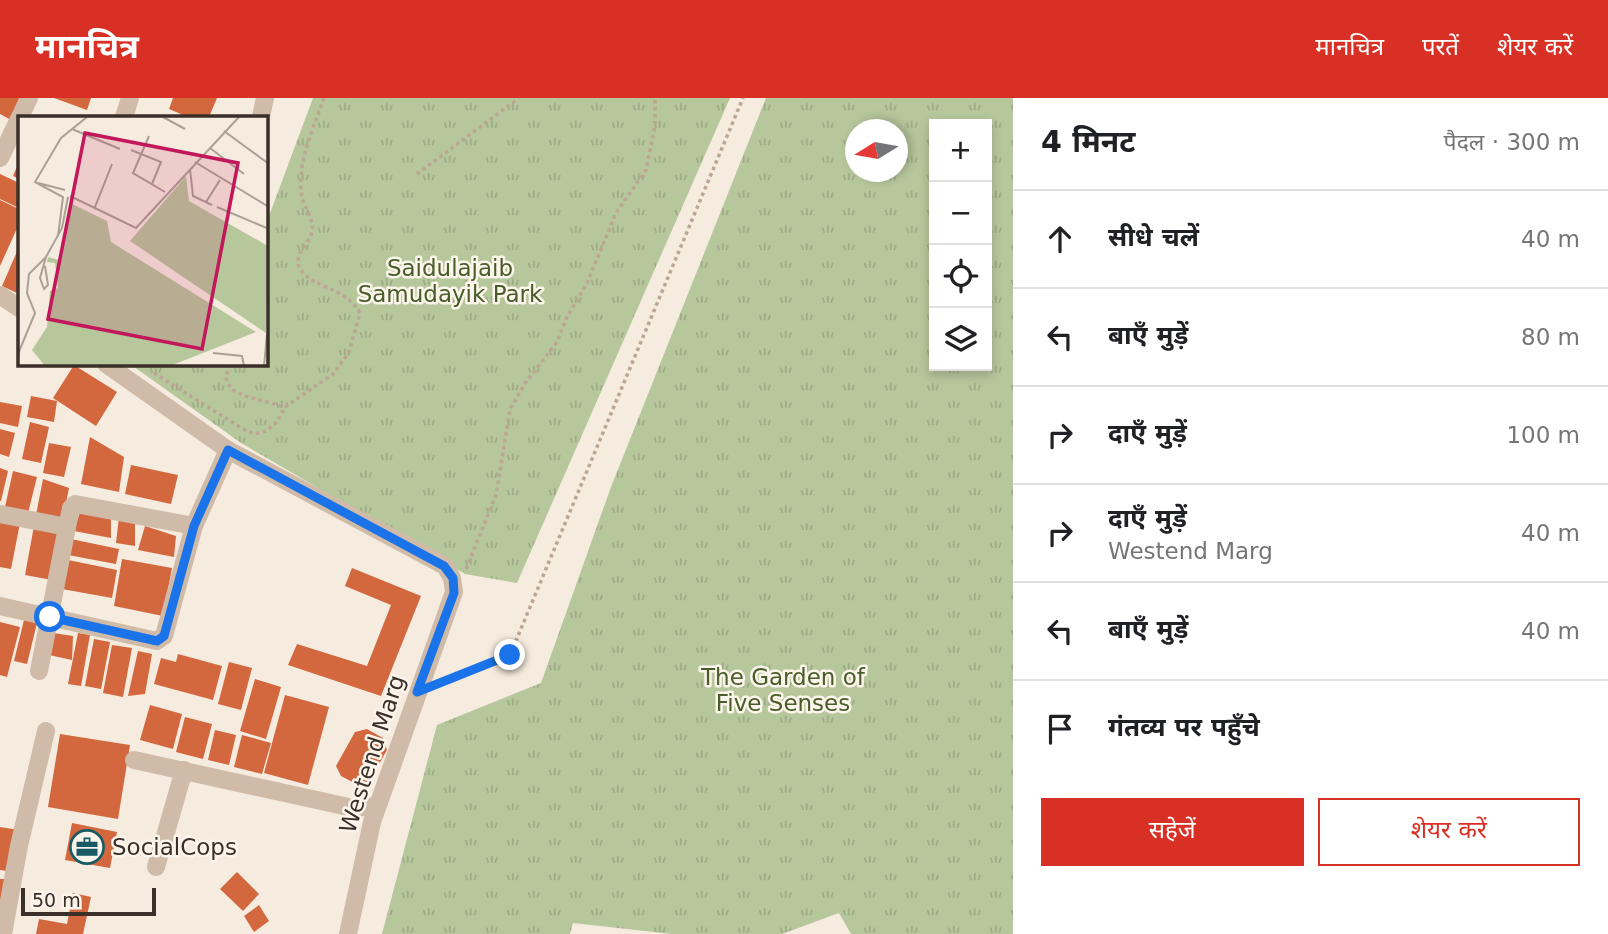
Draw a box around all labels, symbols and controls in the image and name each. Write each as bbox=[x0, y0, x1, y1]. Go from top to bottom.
text: मानचित्र bbox=[35, 27, 139, 66]
text: मानचित्र bbox=[1315, 33, 1384, 61]
text: परतें bbox=[1422, 33, 1459, 61]
text: शेयर करें bbox=[1497, 33, 1573, 61]
inset map bbox=[18, 116, 268, 366]
north arrow bbox=[845, 119, 908, 182]
map controls bbox=[929, 119, 992, 371]
button: + bbox=[929, 119, 992, 182]
text: 4 मिनट bbox=[1041, 124, 1135, 159]
text: पैदल · 300 m bbox=[1444, 129, 1580, 155]
button: − bbox=[929, 182, 992, 245]
icon: ahead bbox=[1041, 220, 1079, 258]
text: सीधे चलें bbox=[1108, 222, 1199, 252]
text: 40 m bbox=[1521, 226, 1580, 252]
button: locate bbox=[929, 245, 992, 308]
park label: Saidulajaib Samudayik Park bbox=[358, 255, 543, 307]
button: layers bbox=[929, 308, 992, 371]
icon: left bbox=[1041, 318, 1079, 356]
text: बाएँ मुड़ें bbox=[1108, 320, 1188, 350]
text: 80 m bbox=[1521, 324, 1580, 350]
icon: right bbox=[1041, 416, 1079, 454]
text: दाएँ मुड़ें bbox=[1108, 418, 1187, 448]
text: 100 m bbox=[1506, 422, 1580, 448]
text: दाएँ मुड़ें bbox=[1108, 503, 1187, 533]
icon: right bbox=[1041, 514, 1079, 552]
text: 40 m bbox=[1521, 520, 1580, 546]
text: Westend Marg bbox=[1108, 538, 1273, 564]
route start bbox=[34, 601, 65, 632]
icon: left bbox=[1041, 612, 1079, 650]
text: बाएँ मुड़ें bbox=[1108, 614, 1188, 644]
text: 40 m bbox=[1521, 618, 1580, 644]
route end bbox=[494, 639, 525, 670]
park label: The Garden of Five Senses bbox=[700, 664, 866, 716]
street label: Westend Marg bbox=[334, 672, 410, 836]
icon: arrive bbox=[1041, 710, 1079, 748]
text: गंतव्य पर पहुँचे bbox=[1108, 712, 1260, 742]
button: सहेजें bbox=[1041, 798, 1304, 866]
button: शेयर करें bbox=[1318, 798, 1580, 866]
office icon: SocialCops bbox=[68, 828, 106, 866]
place label: SocialCops bbox=[112, 834, 237, 860]
scale bar bbox=[21, 885, 156, 917]
text: 50 m bbox=[32, 889, 81, 911]

